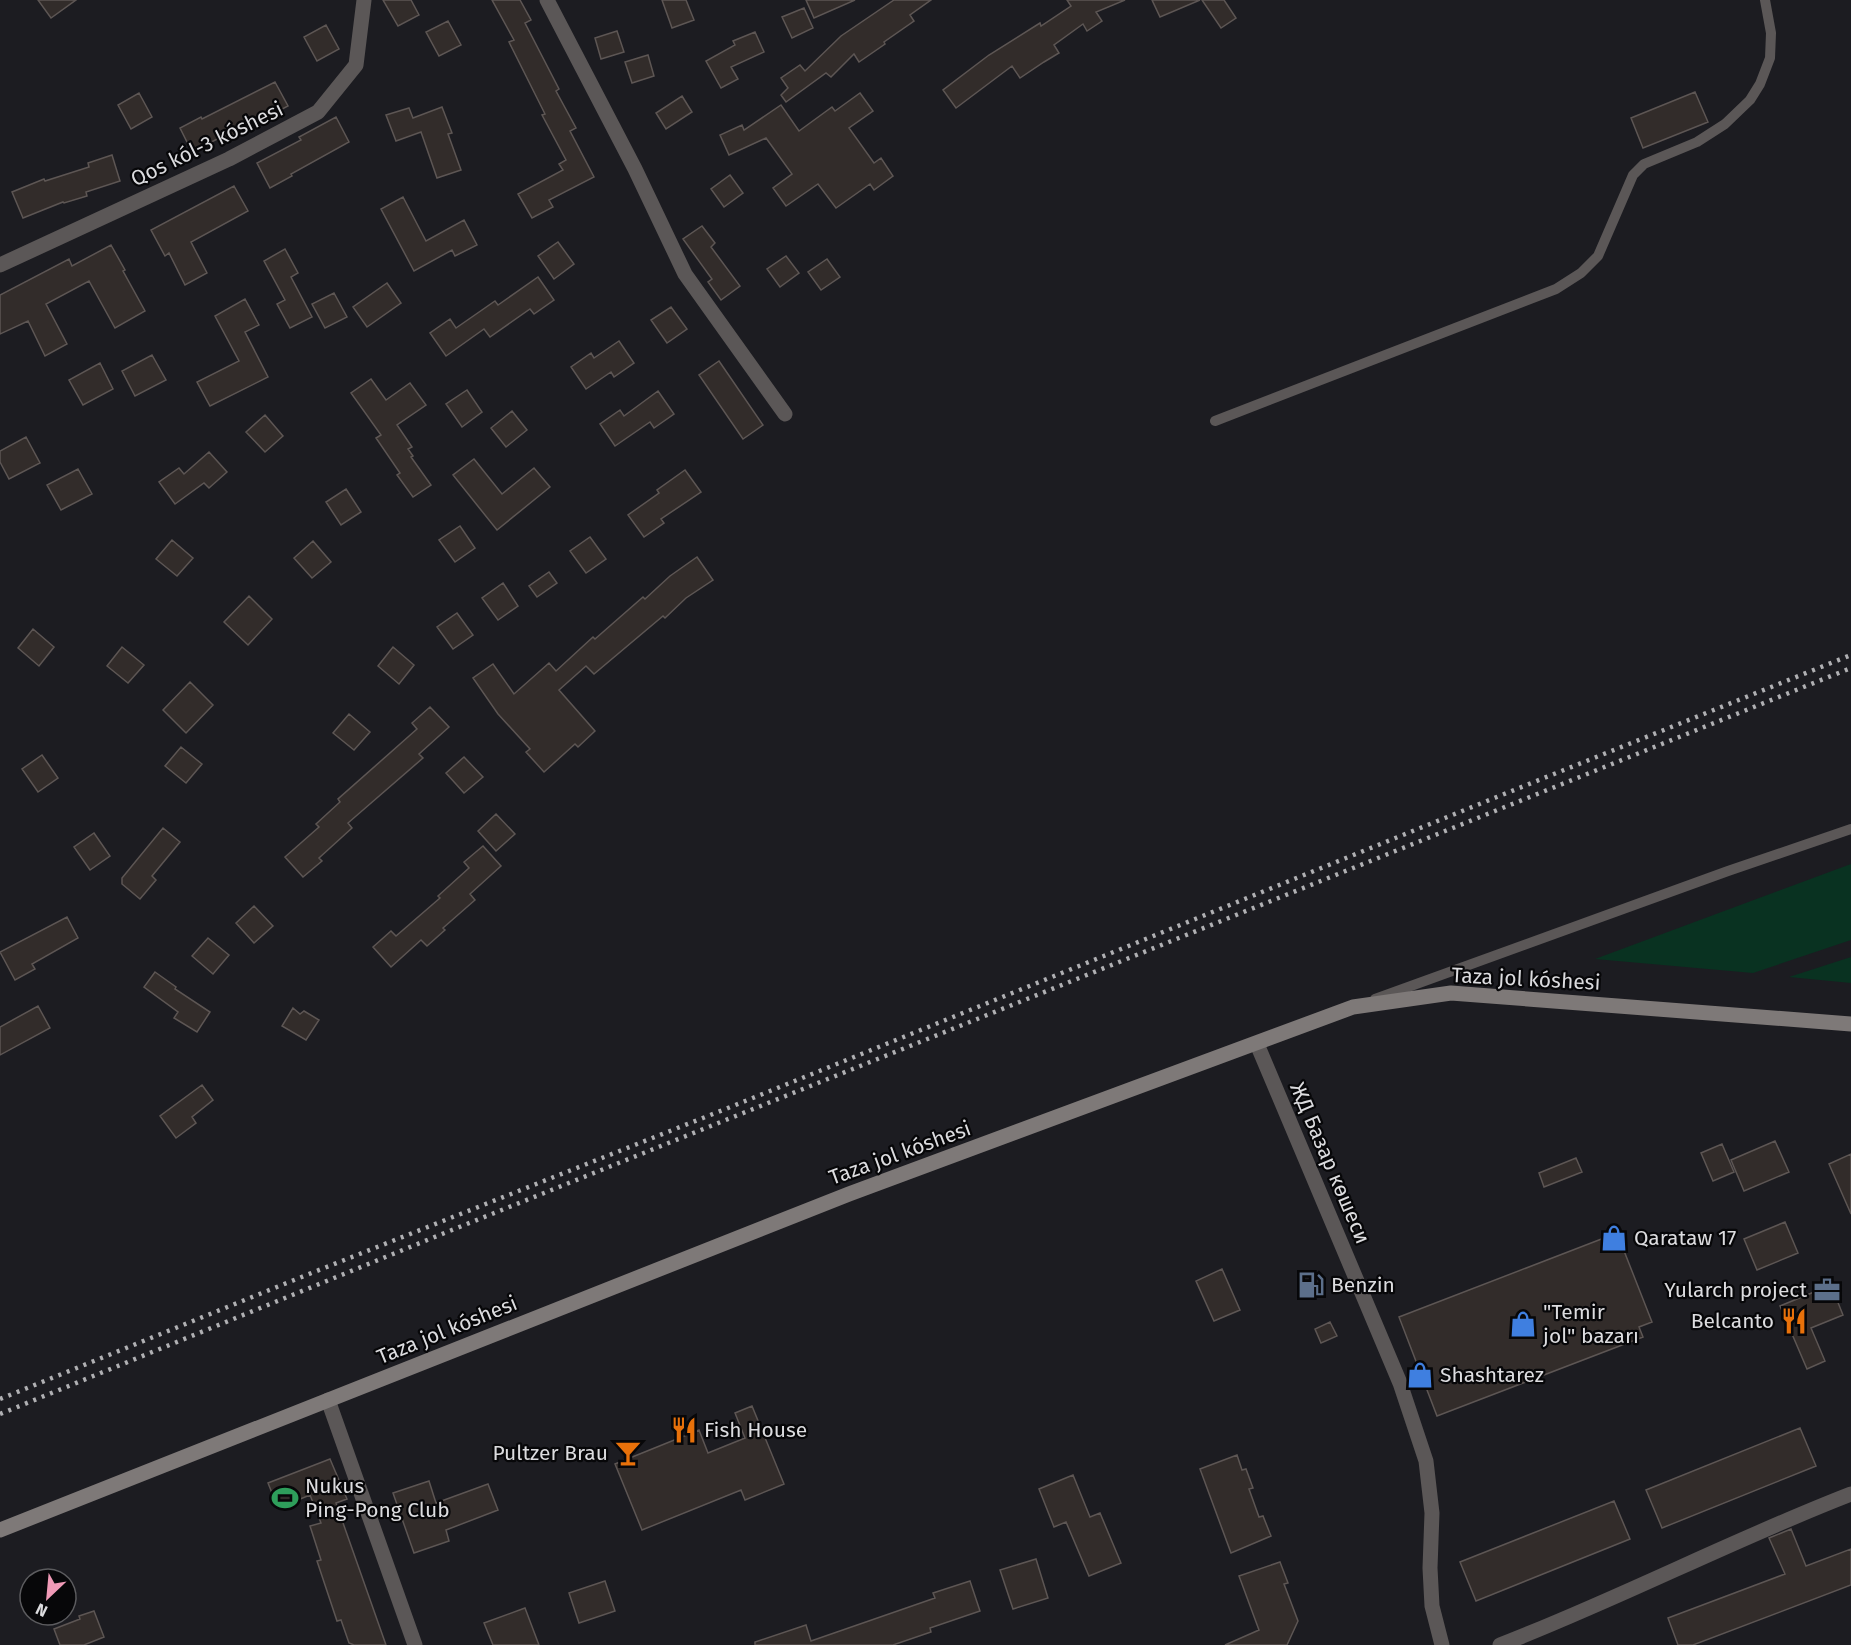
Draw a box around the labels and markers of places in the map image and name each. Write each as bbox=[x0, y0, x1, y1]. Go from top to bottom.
shop icon: Qarataw 17 bbox=[1599, 1223, 1629, 1253]
place label: Qarataw 17 bbox=[1634, 1225, 1736, 1251]
fuel station icon: Benzin bbox=[1296, 1270, 1326, 1300]
place label: Benzin bbox=[1331, 1272, 1395, 1298]
office icon: Yularch project bbox=[1812, 1275, 1842, 1305]
place label: Yularch project bbox=[1664, 1277, 1807, 1303]
place label: "Temir jol" bazarı bbox=[1542, 1299, 1639, 1349]
restaurant icon: Belcanto bbox=[1779, 1306, 1809, 1336]
place label: Belcanto bbox=[1691, 1308, 1774, 1334]
shop icon: "Temir jol" bazarı bbox=[1508, 1309, 1538, 1339]
shop icon: Shashtarez bbox=[1405, 1360, 1435, 1390]
place label: Shashtarez bbox=[1440, 1362, 1544, 1388]
restaurant icon: Fish House bbox=[669, 1415, 699, 1445]
place label: Fish House bbox=[704, 1417, 807, 1443]
bar icon: Pultzer Brau bbox=[613, 1438, 643, 1468]
place label: Pultzer Brau bbox=[492, 1440, 608, 1466]
place label: Nukus Ping-Pong Club bbox=[305, 1473, 450, 1523]
sports icon: Nukus Ping-Pong Club bbox=[270, 1483, 300, 1513]

